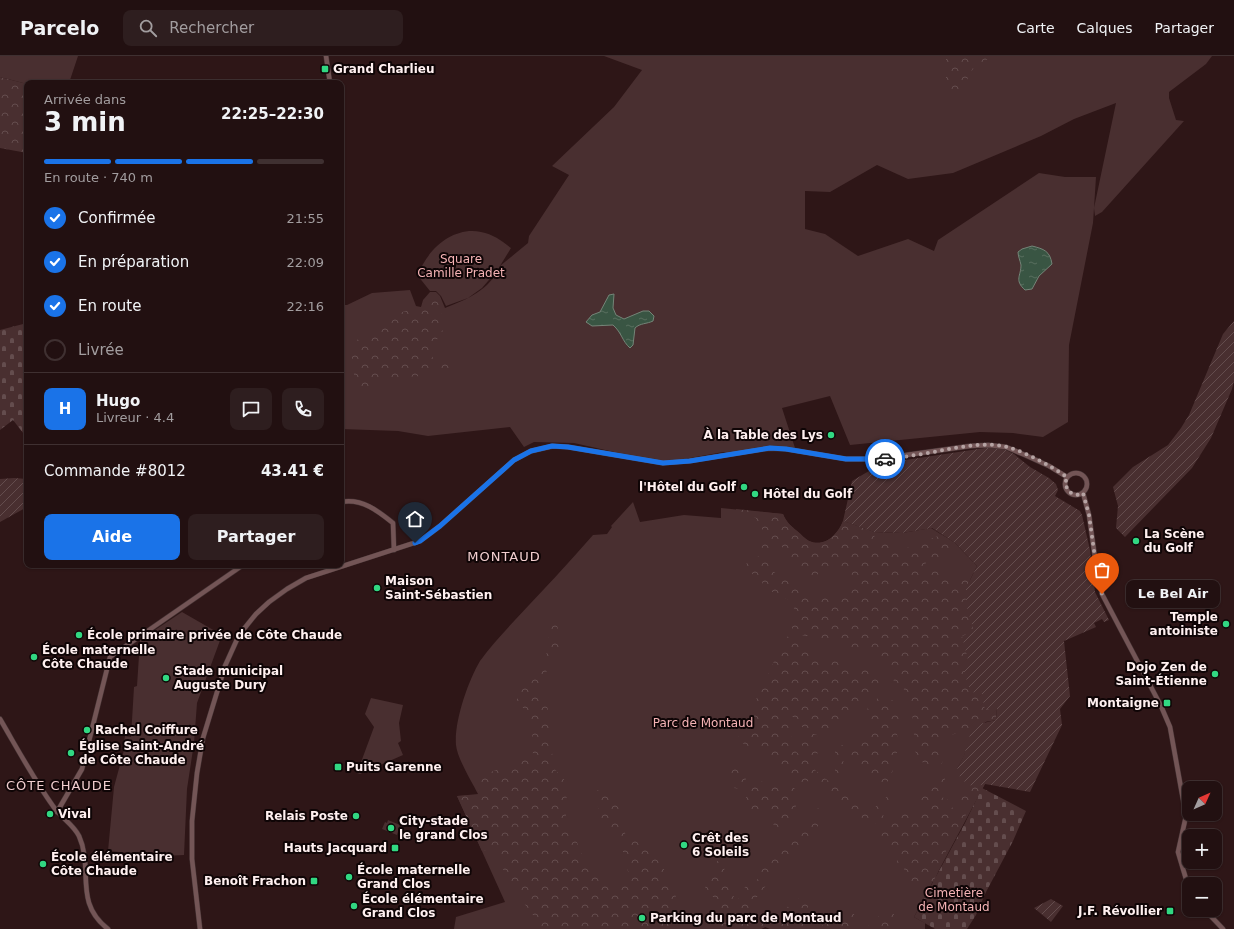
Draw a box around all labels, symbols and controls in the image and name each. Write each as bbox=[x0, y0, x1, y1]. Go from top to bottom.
search box bbox=[123, 10, 403, 46]
text: Parcelo bbox=[20, 17, 99, 39]
icon: search bbox=[137, 17, 159, 39]
text: Rechercher bbox=[169, 19, 254, 37]
text: Carte bbox=[1016, 20, 1055, 36]
text: Calques bbox=[1077, 20, 1133, 36]
text: Partager bbox=[1155, 20, 1214, 36]
place label: Grand Charlieu bbox=[333, 62, 434, 76]
marker: Grand Charlieu bbox=[320, 64, 330, 74]
text: Arrivée dans bbox=[44, 92, 126, 107]
text: 22:25–22:30 bbox=[221, 105, 324, 123]
text: 3 min bbox=[44, 107, 126, 137]
text: En route · 740 m bbox=[44, 170, 153, 185]
icon: check bbox=[44, 207, 66, 229]
text: Confirmée bbox=[78, 209, 156, 227]
text: 21:55 bbox=[287, 211, 324, 226]
icon: check bbox=[44, 251, 66, 273]
park label: Square Camille Pradet bbox=[417, 252, 505, 280]
text: En préparation bbox=[78, 253, 189, 271]
text: 22:09 bbox=[287, 255, 324, 270]
icon: check bbox=[44, 295, 66, 317]
text: En route bbox=[78, 297, 141, 315]
text: 22:16 bbox=[287, 299, 324, 314]
text: Livrée bbox=[78, 341, 124, 359]
button: chat bbox=[230, 388, 272, 430]
button: phone bbox=[282, 388, 324, 430]
text: Hugo bbox=[96, 392, 140, 410]
text: H bbox=[59, 400, 71, 418]
text: Livreur · 4.4 bbox=[96, 410, 174, 425]
place label: À la Table des Lys bbox=[704, 427, 823, 442]
marker: À la Table des Lys bbox=[826, 430, 836, 440]
courier bbox=[865, 439, 905, 479]
icon: car bbox=[874, 448, 896, 470]
text: Commande #8012 bbox=[44, 462, 186, 480]
text: 43.41 € bbox=[261, 462, 324, 480]
place label: l'Hôtel du Golf bbox=[639, 480, 737, 494]
marker: l'Hôtel du Golf bbox=[739, 482, 749, 492]
place label: Hôtel du Golf bbox=[763, 487, 853, 501]
marker: Hôtel du Golf bbox=[750, 489, 760, 499]
pin bbox=[398, 502, 432, 543]
icon: home bbox=[404, 508, 426, 530]
button: Aide bbox=[44, 514, 180, 560]
button: Partager bbox=[188, 514, 324, 560]
place label: La Scène du Golf bbox=[1144, 527, 1205, 555]
marker: La Scène du Golf bbox=[1131, 536, 1141, 546]
district label: MONTAUD bbox=[467, 549, 541, 564]
pin bbox=[1085, 553, 1119, 594]
icon: bag bbox=[1091, 559, 1113, 581]
place label: Maison Saint-Sébastien bbox=[385, 574, 492, 602]
callout: Le Bel Air bbox=[1126, 580, 1220, 608]
marker: Maison Saint-Sébastien bbox=[372, 583, 382, 593]
text: Le Bel Air bbox=[1138, 586, 1208, 601]
place label: Temple antoiniste bbox=[1150, 610, 1218, 638]
marker: Temple antoiniste bbox=[1221, 619, 1231, 629]
place label: École primaire privée de Côte Chaude bbox=[87, 627, 342, 642]
marker: École primaire privée de Côte Chaude bbox=[74, 630, 84, 640]
place label: École maternelle Côte Chaude bbox=[42, 642, 155, 671]
marker: École maternelle Côte Chaude bbox=[29, 652, 39, 662]
place label: Dojo Zen de Saint-Étienne bbox=[1115, 660, 1207, 688]
place label: Stade municipal Auguste Dury bbox=[174, 664, 283, 692]
marker: Dojo Zen de Saint-Étienne bbox=[1210, 669, 1220, 679]
marker: Stade municipal Auguste Dury bbox=[161, 673, 171, 683]
place label: Montaigne bbox=[1087, 696, 1159, 710]
marker: Montaigne bbox=[1162, 698, 1172, 708]
park label: Parc de Montaud bbox=[653, 716, 753, 730]
place label: Rachel Coiffure bbox=[95, 723, 198, 737]
marker: Rachel Coiffure bbox=[82, 725, 92, 735]
place label: Église Saint-André de Côte Chaude bbox=[79, 738, 204, 767]
marker: Église Saint-André de Côte Chaude bbox=[66, 748, 76, 758]
place label: Puits Garenne bbox=[346, 760, 442, 774]
marker: Puits Garenne bbox=[333, 762, 343, 772]
district label: CÔTE CHAUDE bbox=[6, 778, 112, 793]
north arrow bbox=[1182, 781, 1222, 821]
map controls bbox=[1182, 781, 1222, 917]
place label: Vival bbox=[58, 807, 91, 821]
marker: Vival bbox=[45, 809, 55, 819]
place label: Relais Poste bbox=[265, 809, 348, 823]
marker: Relais Poste bbox=[351, 811, 361, 821]
place label: City-stade le grand Clos bbox=[399, 814, 488, 842]
marker: City-stade le grand Clos bbox=[386, 823, 396, 833]
button: + bbox=[1182, 829, 1222, 869]
place label: Crêt des 6 Soleils bbox=[692, 831, 749, 859]
marker: Crêt des 6 Soleils bbox=[679, 840, 689, 850]
place label: Hauts Jacquard bbox=[284, 841, 387, 855]
marker: Hauts Jacquard bbox=[390, 843, 400, 853]
place label: École élémentaire Côte Chaude bbox=[51, 849, 173, 878]
marker: École élémentaire Côte Chaude bbox=[38, 859, 48, 869]
place label: École maternelle Grand Clos bbox=[357, 862, 470, 891]
marker: École maternelle Grand Clos bbox=[344, 872, 354, 882]
place label: Benoît Frachon bbox=[204, 874, 306, 888]
marker: Benoît Frachon bbox=[309, 876, 319, 886]
button: − bbox=[1182, 877, 1222, 917]
park label: Cimetière de Montaud bbox=[918, 886, 990, 914]
place label: École élémentaire Grand Clos bbox=[362, 891, 484, 920]
marker: École élémentaire Grand Clos bbox=[349, 901, 359, 911]
place label: J.F. Révollier bbox=[1077, 904, 1162, 918]
marker: J.F. Révollier bbox=[1165, 906, 1175, 916]
place label: Parking du parc de Montaud bbox=[650, 911, 842, 925]
marker: Parking du parc de Montaud bbox=[637, 913, 647, 923]

